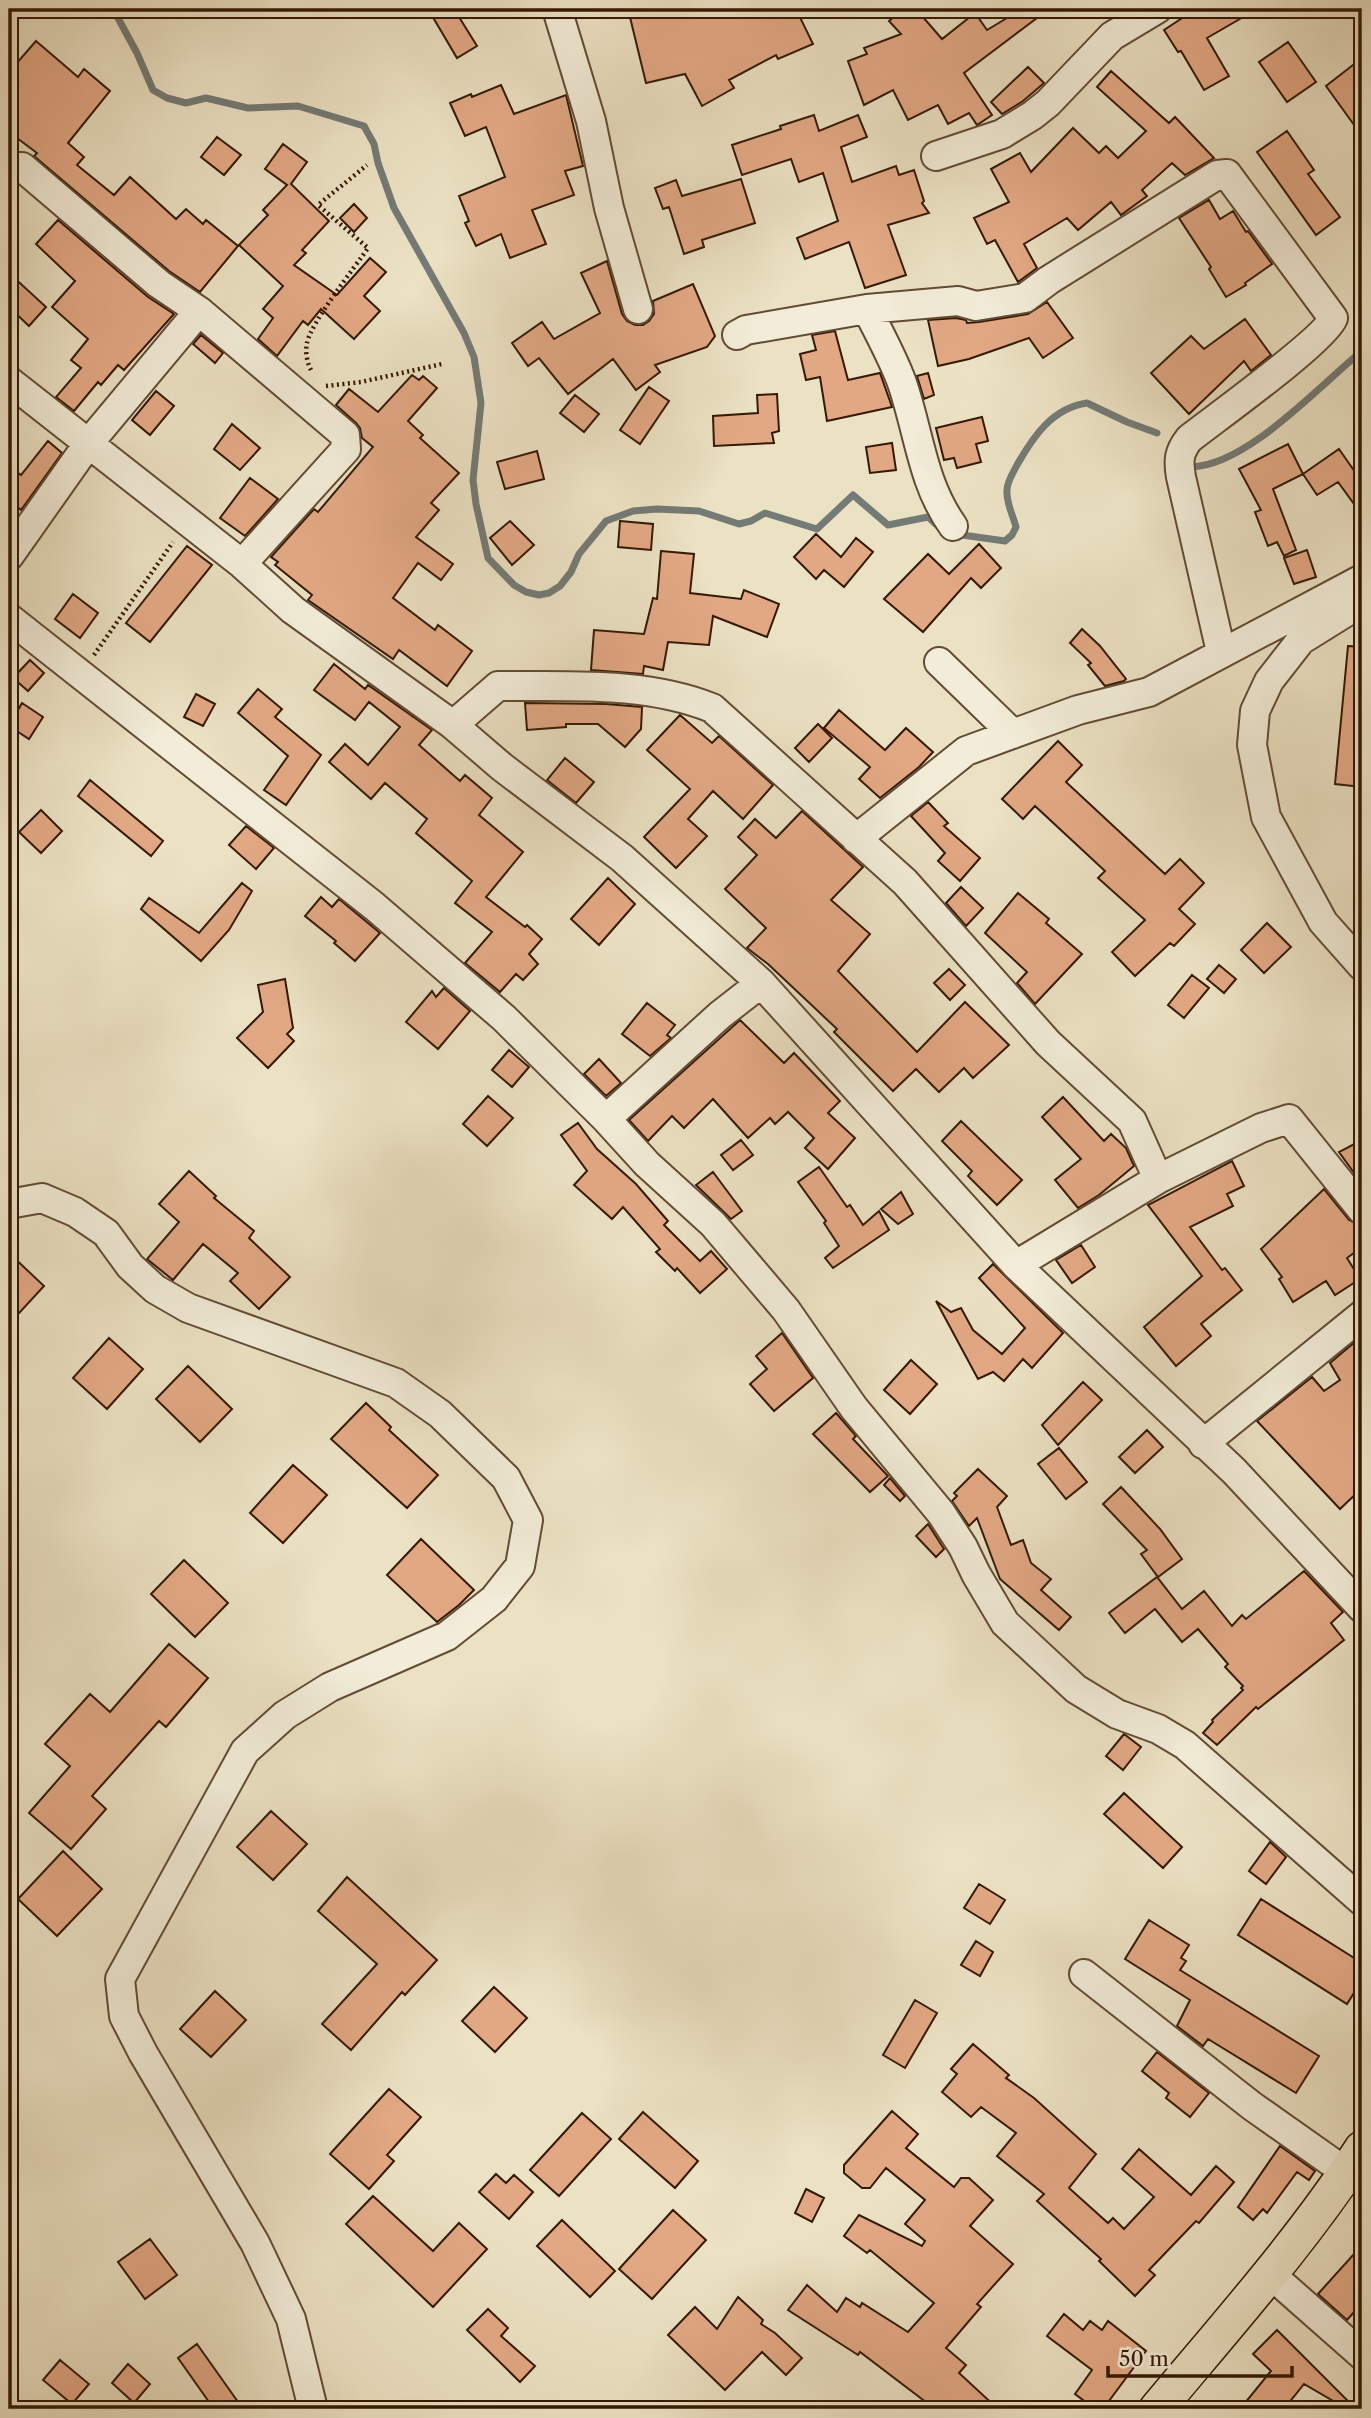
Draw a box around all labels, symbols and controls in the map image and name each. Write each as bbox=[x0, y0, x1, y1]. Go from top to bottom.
scale bar bbox=[1108, 2334, 1292, 2378]
text: 50 m bbox=[1119, 2346, 1169, 2371]

